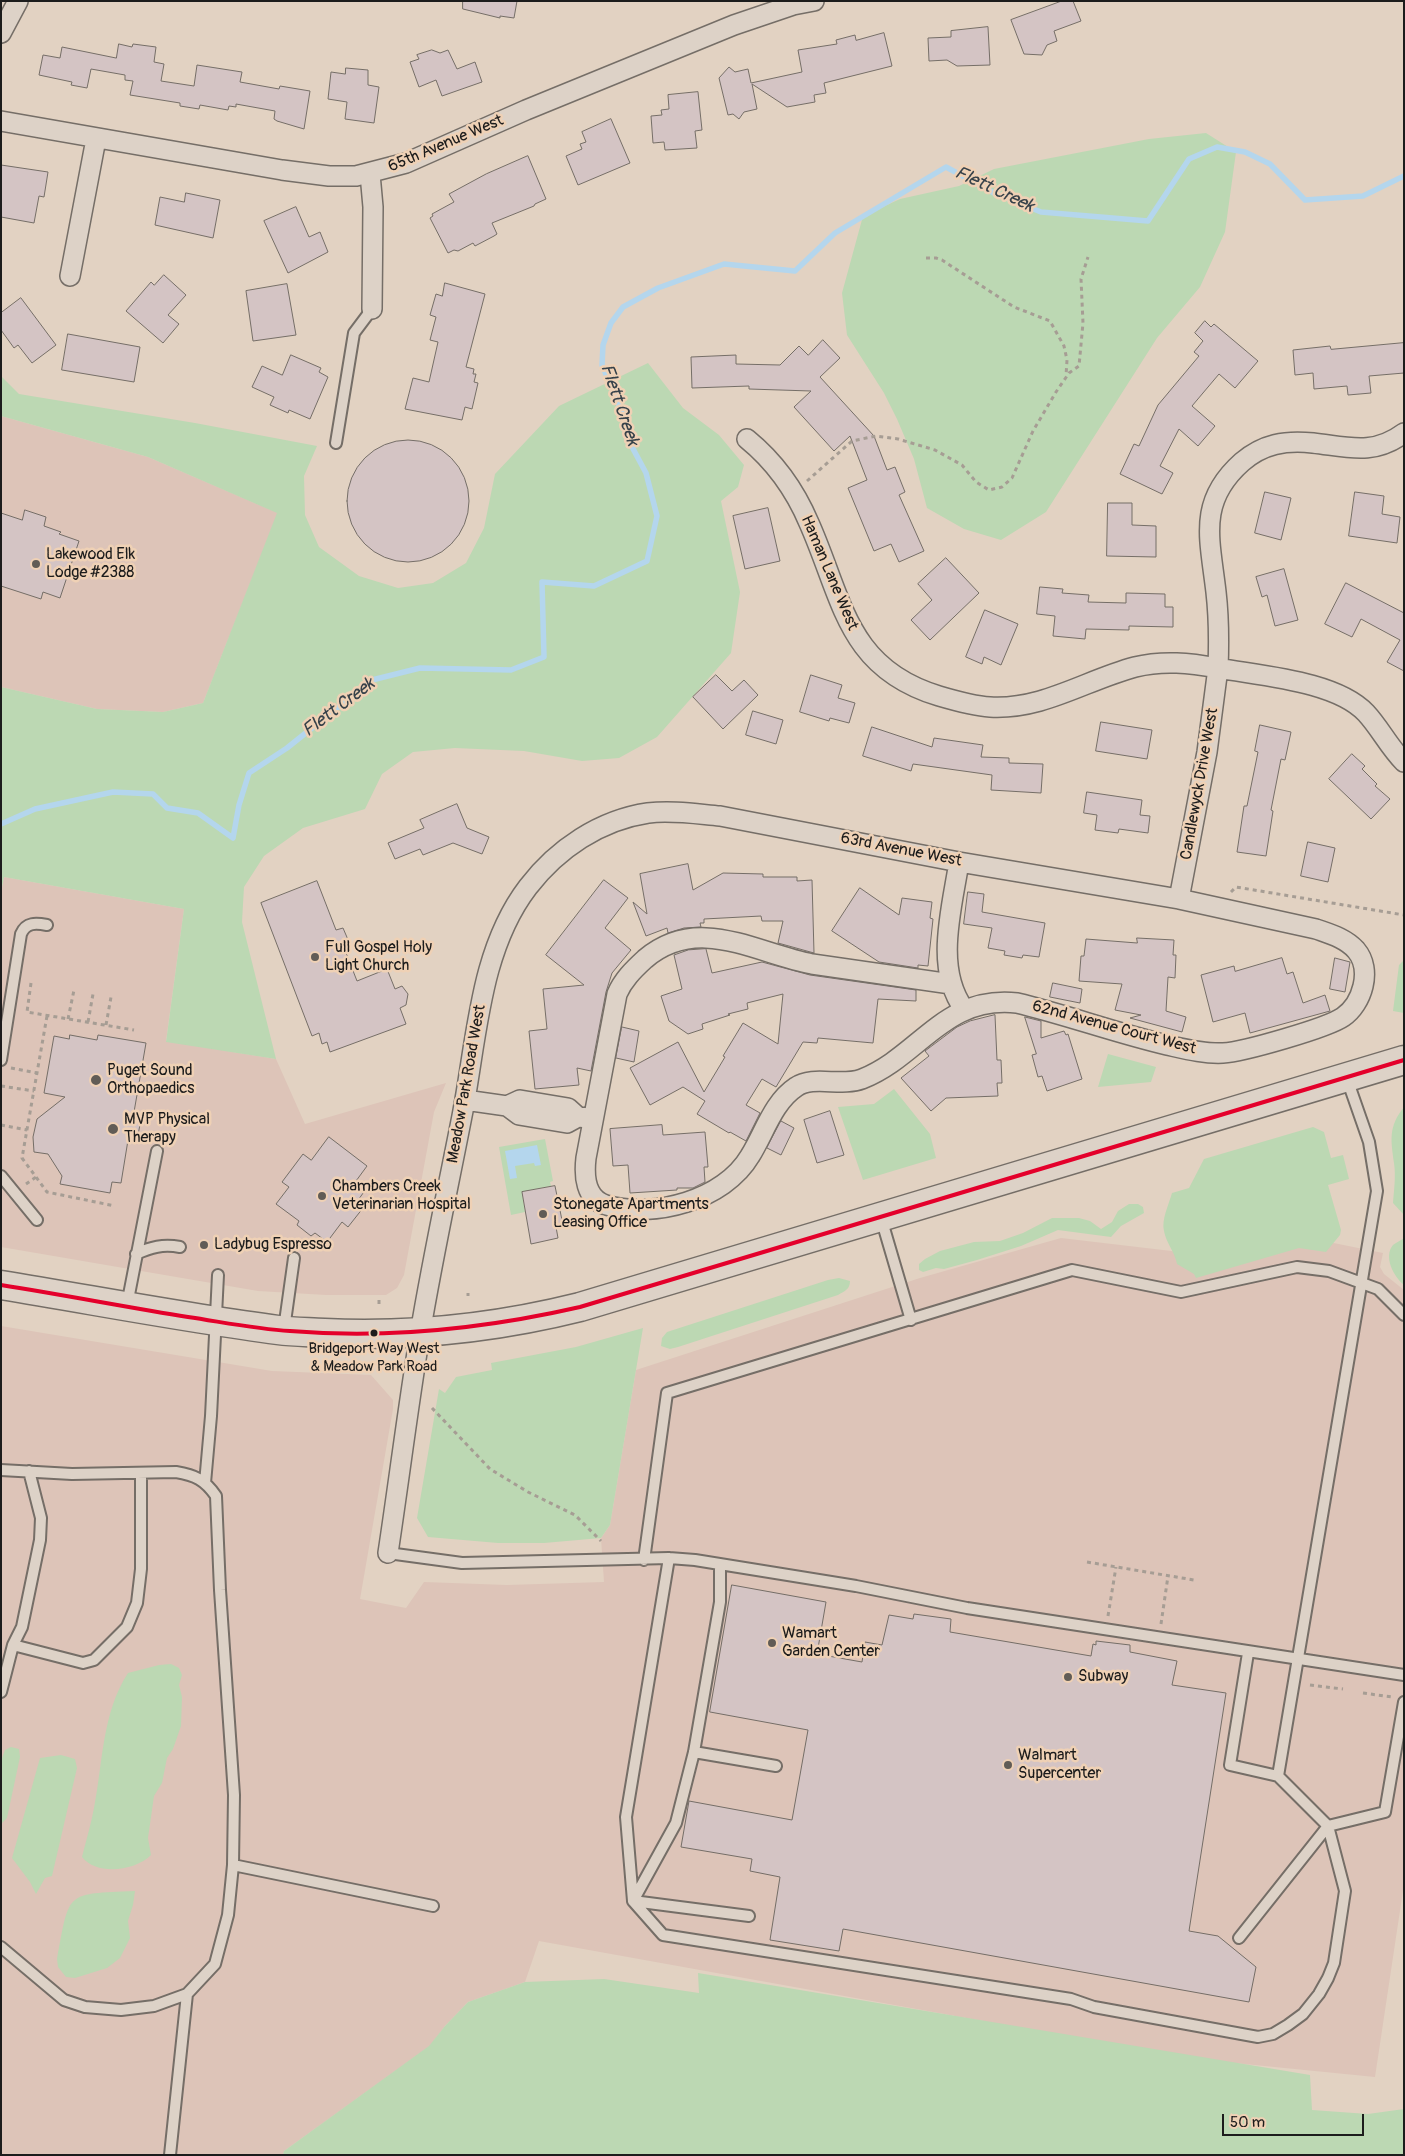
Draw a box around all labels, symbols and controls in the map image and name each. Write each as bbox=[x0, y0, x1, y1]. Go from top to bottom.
street label: 65th Avenue West bbox=[386, 111, 506, 177]
water label: Flett Creek bbox=[951, 162, 1037, 218]
water label: Flett Creek bbox=[595, 361, 643, 449]
street label: Haman Lane West bbox=[796, 513, 862, 633]
place label: Lakewood Elk Lodge #2388 bbox=[46, 545, 135, 583]
marker: Lakewood Elk Lodge #2388 bbox=[30, 558, 42, 570]
water label: Flett Creek bbox=[299, 674, 379, 742]
street label: Candlewyck Drive West bbox=[1177, 706, 1223, 862]
street label: 63rd Avenue West bbox=[839, 829, 963, 871]
place label: Full Gospel Holy Light Church bbox=[325, 938, 432, 976]
marker: Full Gospel Holy Light Church bbox=[309, 951, 321, 963]
street label: 62nd Avenue Court West bbox=[1030, 997, 1198, 1059]
street label: Meadow Park Road West bbox=[444, 1003, 490, 1165]
place label: Puget Sound Orthopaedics bbox=[107, 1061, 194, 1099]
marker: Puget Sound Orthopaedics bbox=[89, 1073, 103, 1087]
place label: MVP Physical Therapy bbox=[124, 1110, 210, 1148]
marker: MVP Physical Therapy bbox=[106, 1122, 120, 1136]
place label: Chambers Creek Veterinarian Hospital bbox=[332, 1177, 471, 1215]
marker: Chambers Creek Veterinarian Hospital bbox=[316, 1190, 328, 1202]
place label: Stonegate Apartments Leasing Office bbox=[553, 1195, 709, 1233]
marker: Stonegate Apartments Leasing Office bbox=[537, 1208, 549, 1220]
place label: Ladybug Espresso bbox=[214, 1235, 332, 1255]
marker: Ladybug Espresso bbox=[198, 1239, 210, 1251]
marker: Bridgeport Way West & Meadow Park Road bbox=[369, 1328, 379, 1338]
place label: Bridgeport Way West & Meadow Park Road bbox=[309, 1340, 439, 1375]
place label: Wamart Garden Center bbox=[782, 1624, 880, 1662]
marker: Wamart Garden Center bbox=[766, 1637, 778, 1649]
place label: Subway bbox=[1078, 1667, 1128, 1687]
marker: Subway bbox=[1062, 1671, 1074, 1683]
place label: Walmart Supercenter bbox=[1018, 1746, 1101, 1784]
marker: Walmart Supercenter bbox=[1002, 1759, 1014, 1771]
scale bar bbox=[1225, 2104, 1368, 2136]
text: 50 m bbox=[1230, 2113, 1265, 2132]

